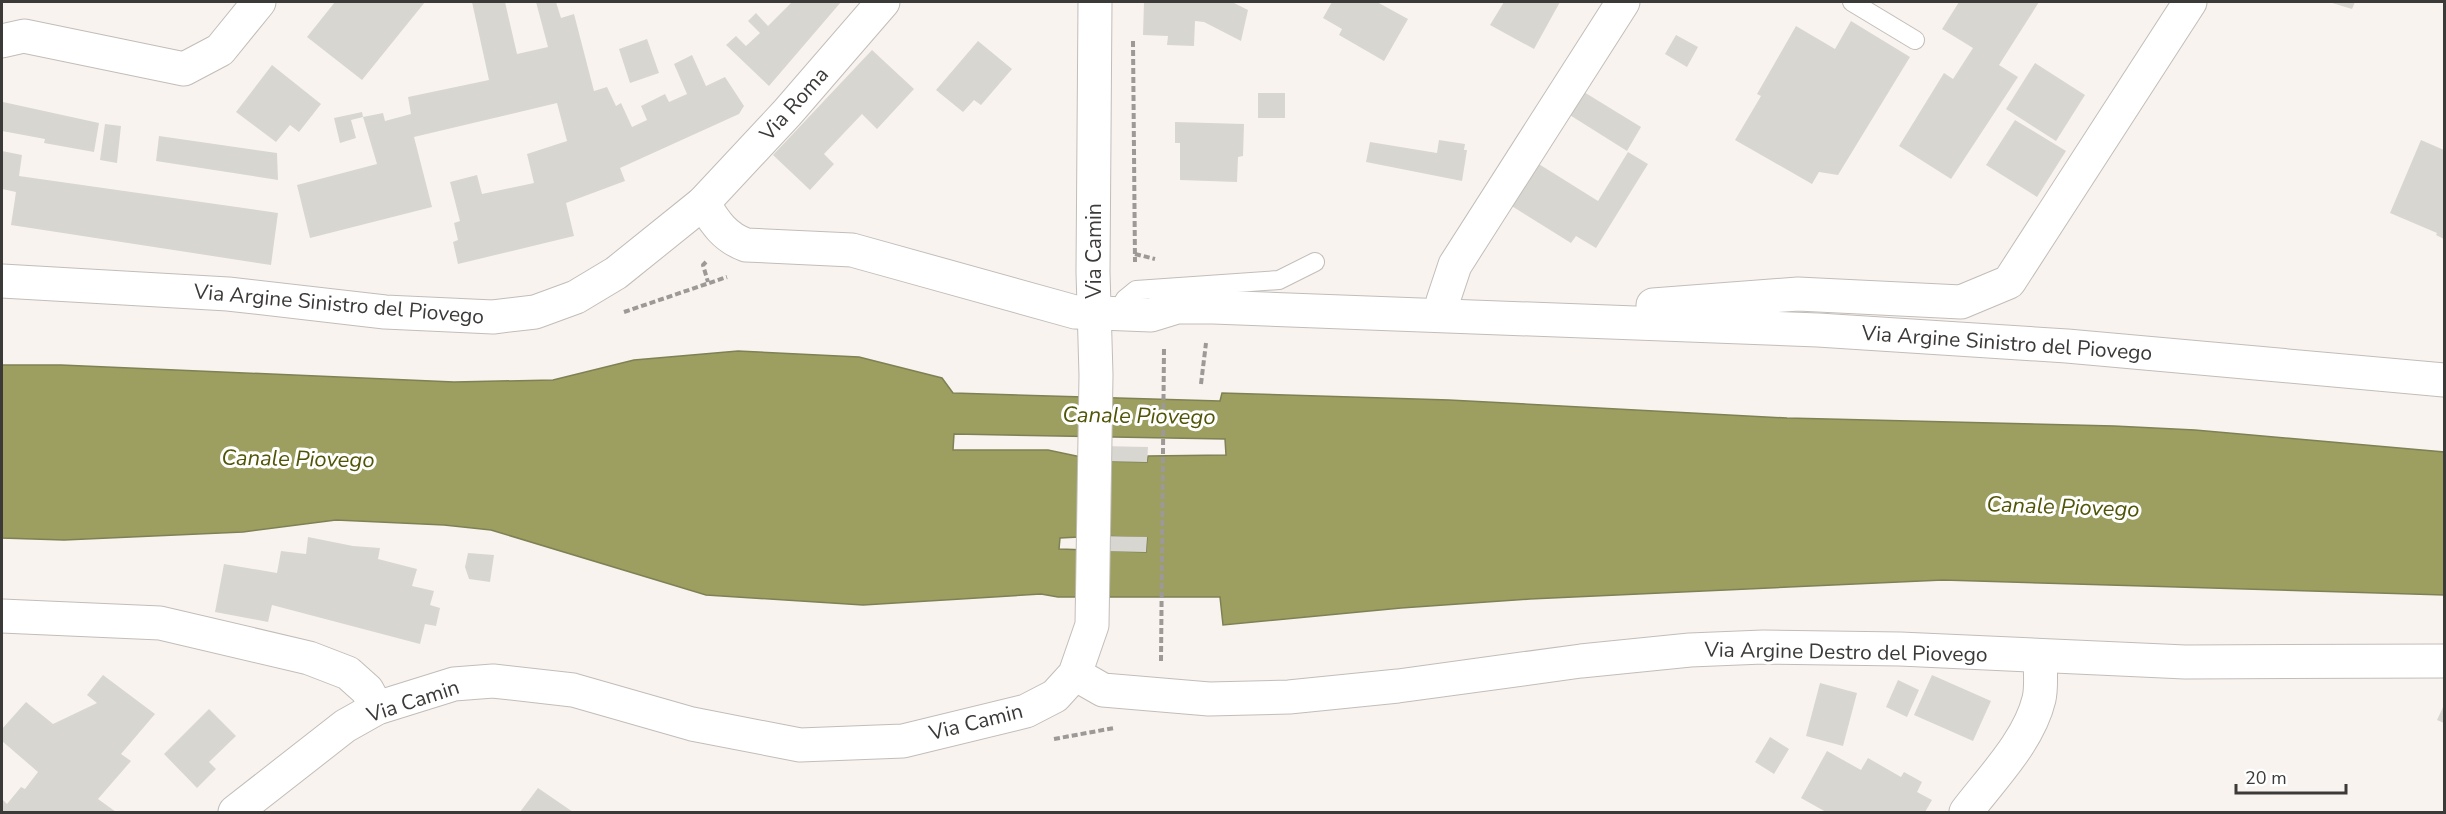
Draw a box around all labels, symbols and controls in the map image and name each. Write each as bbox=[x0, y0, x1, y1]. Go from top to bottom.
street label: Via Roma bbox=[753, 61, 835, 148]
street label: Via Camin bbox=[1080, 203, 1108, 300]
street label: Via Argine Sinistro del Piovego bbox=[192, 277, 485, 331]
street label: Via Argine Sinistro del Piovego bbox=[1860, 319, 2153, 367]
water label: Canale Piovego bbox=[1062, 400, 1216, 432]
water label: Canale Piovego bbox=[221, 443, 375, 475]
water label: Canale Piovego bbox=[1986, 489, 2140, 525]
street label: Via Argine Destro del Piovego bbox=[1703, 636, 1988, 668]
street label: Via Camin bbox=[362, 673, 463, 729]
street label: Via Camin bbox=[925, 697, 1026, 747]
scale bar bbox=[2236, 757, 2346, 795]
text: 20 m bbox=[2245, 766, 2287, 790]

